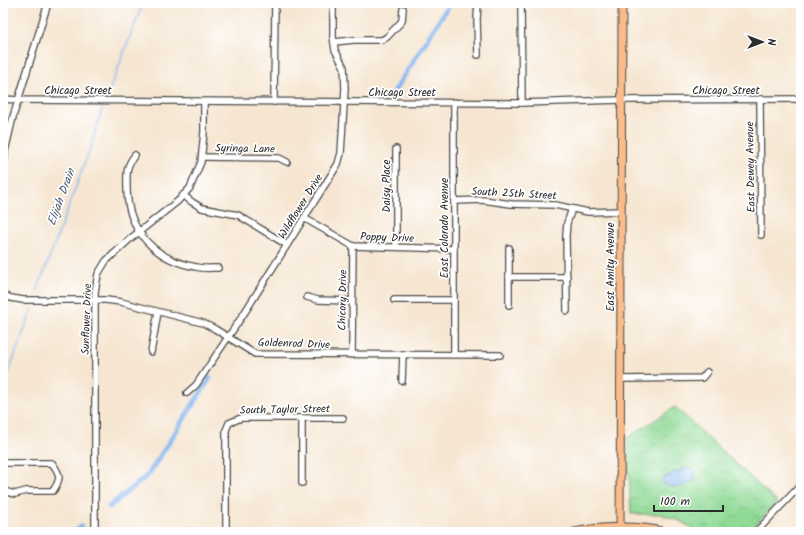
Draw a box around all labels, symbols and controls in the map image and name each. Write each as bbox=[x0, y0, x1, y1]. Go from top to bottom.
north arrow bbox=[742, 22, 782, 62]
text: N bbox=[762, 39, 780, 46]
street label: Chicago Street bbox=[44, 82, 113, 100]
street label: Chicago Street bbox=[692, 82, 761, 100]
street label: Chicago Street bbox=[368, 84, 437, 102]
street label: East Dewey Avenue bbox=[741, 121, 761, 213]
street label: Syringa Lane bbox=[215, 139, 275, 159]
street label: Daisy Place bbox=[378, 160, 396, 212]
water label: Elijah Drain bbox=[42, 165, 81, 228]
street label: Wildflower Drive bbox=[274, 170, 328, 243]
street label: East Colorado Avenue bbox=[436, 178, 454, 278]
street label: South 25th Street bbox=[471, 183, 558, 205]
street label: East Amity Avenue bbox=[602, 222, 620, 312]
street label: Poppy Drive bbox=[360, 228, 414, 248]
street label: Chicory Drive bbox=[333, 269, 353, 331]
street label: Sunflower Drive bbox=[77, 283, 97, 355]
street label: Goldenrod Drive bbox=[258, 334, 330, 354]
street label: South Taylor Street bbox=[240, 400, 331, 420]
scale bar bbox=[654, 487, 723, 513]
text: 100 m bbox=[660, 492, 691, 511]

